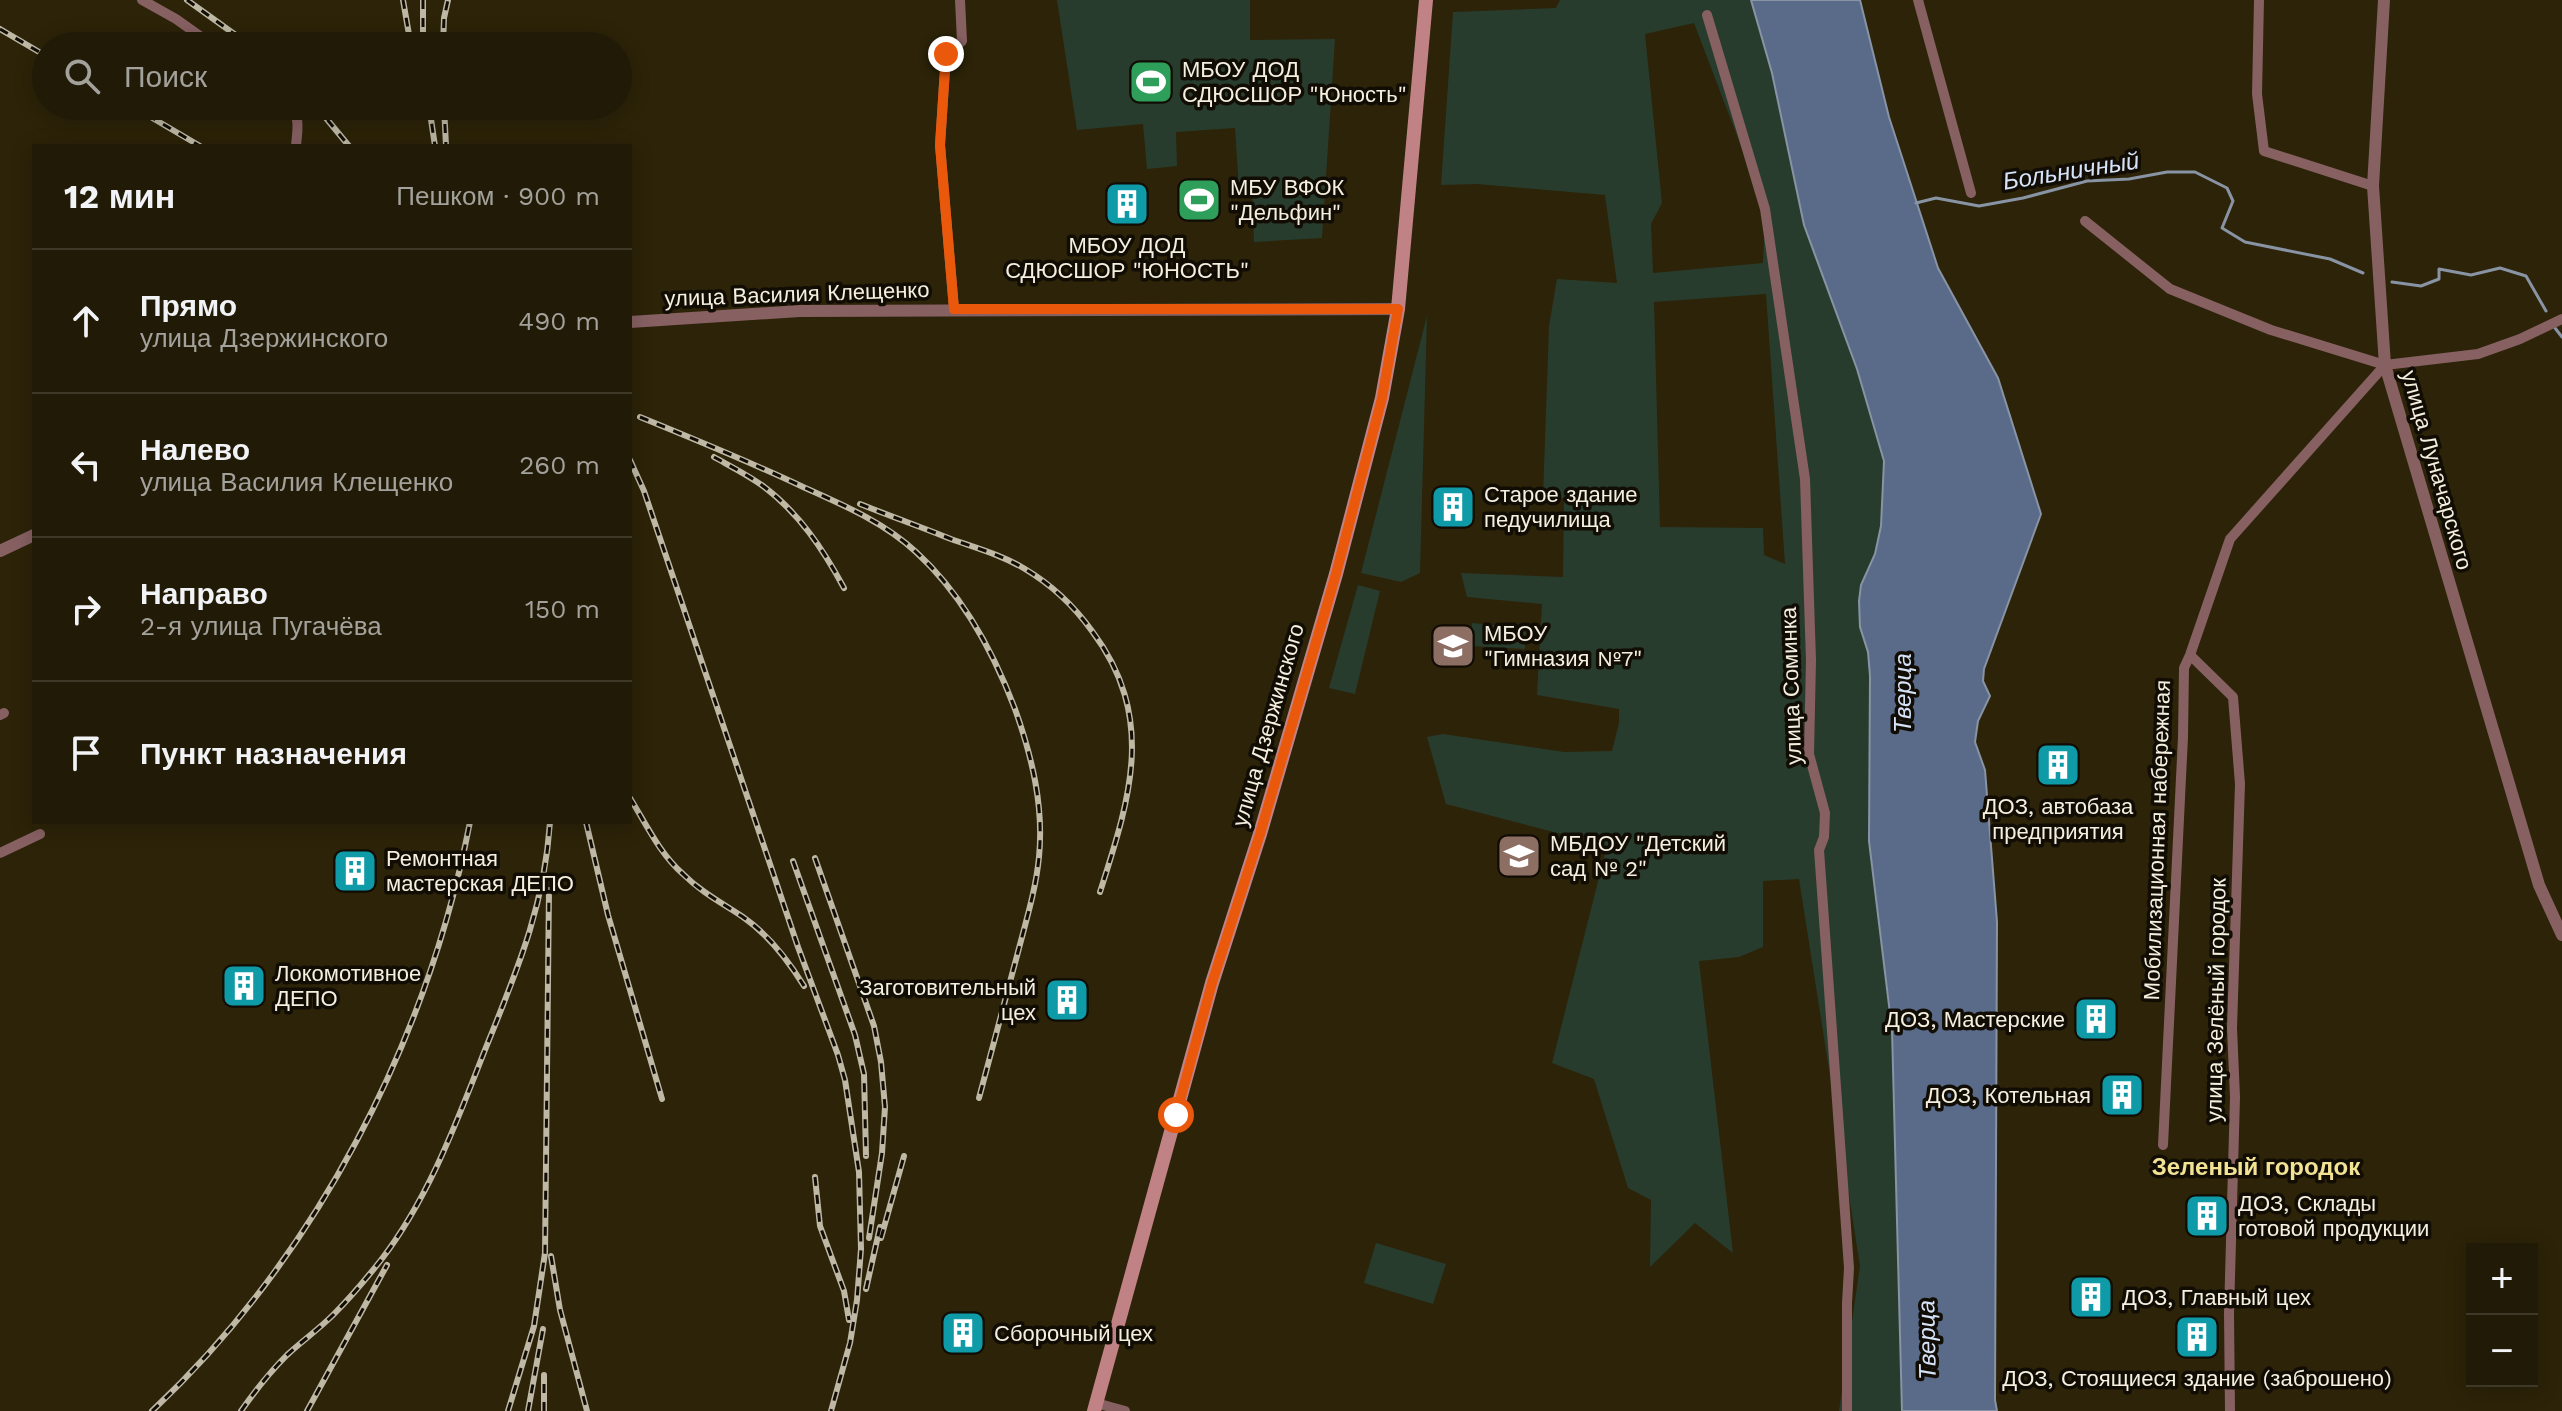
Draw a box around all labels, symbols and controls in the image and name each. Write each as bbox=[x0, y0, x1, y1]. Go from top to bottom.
search box bbox=[32, 32, 632, 120]
route end bbox=[928, 36, 964, 72]
icon: search bbox=[60, 54, 104, 98]
place label: МБОУ ДОД СДЮСШОР "Юность" bbox=[1182, 57, 1407, 107]
sports icon: МБОУ ДОД СДЮСШОР "Юность" bbox=[1127, 58, 1175, 106]
text: Поиск bbox=[124, 59, 207, 94]
water label: Больничный bbox=[2001, 146, 2141, 196]
place label: МБУ ВФОК "Дельфин" bbox=[1230, 175, 1345, 225]
text: 12 мин bbox=[64, 176, 175, 216]
sports icon: МБУ ВФОК "Дельфин" bbox=[1175, 176, 1223, 224]
building icon: МБОУ ДОД СДЮСШОР "ЮНОСТЬ" bbox=[1103, 180, 1151, 228]
text: Пешком · 900 m bbox=[396, 181, 600, 211]
place label: МБОУ ДОД СДЮСШОР "ЮНОСТЬ" bbox=[1005, 233, 1249, 283]
street label: улица Василия Клещенко bbox=[664, 277, 930, 311]
text: Прямо bbox=[140, 288, 237, 323]
icon: ahead bbox=[64, 299, 108, 343]
text: 490 m bbox=[518, 306, 600, 336]
text: улица Дзержинского bbox=[140, 323, 388, 353]
street label: улица Луначарского bbox=[2397, 367, 2477, 573]
text: Налево bbox=[140, 432, 250, 467]
icon: left bbox=[64, 443, 108, 487]
text: 260 m bbox=[519, 450, 600, 480]
text: улица Василия Клещенко bbox=[140, 467, 453, 497]
place label: Старое здание педучилища bbox=[1484, 482, 1638, 532]
building icon: Старое здание педучилища bbox=[1429, 483, 1477, 531]
text: Направо bbox=[140, 576, 268, 611]
icon: right bbox=[64, 587, 108, 631]
text: 150 m bbox=[525, 594, 600, 624]
street label: улица Соминка bbox=[1776, 606, 1806, 765]
text: 2-я улица Пугачёва bbox=[140, 611, 382, 641]
street label: улица Дзержинского bbox=[1227, 621, 1309, 829]
place label: МБОУ "Гимназия №7" bbox=[1484, 621, 1642, 671]
school or university icon: МБОУ "Гимназия №7" bbox=[1429, 622, 1477, 670]
water label: Тверца bbox=[1889, 653, 1917, 733]
street label: Мобилизационная набережная bbox=[2139, 679, 2175, 1001]
icon: arrive bbox=[64, 731, 108, 775]
text: Пункт назначения bbox=[140, 736, 407, 771]
building icon: ДОЗ, автобаза предприятия bbox=[2034, 741, 2082, 789]
place label: ДОЗ, автобаза предприятия bbox=[1983, 794, 2134, 844]
place label: МБДОУ "Детский сад № 2" bbox=[1550, 831, 1726, 881]
school or university icon: МБДОУ "Детский сад № 2" bbox=[1495, 832, 1543, 880]
place label: Ремонтная мастерская ДЕПО bbox=[386, 846, 574, 896]
building icon: Ремонтная мастерская ДЕПО bbox=[331, 847, 379, 895]
street label: улица Зелёный городок bbox=[2201, 877, 2231, 1122]
place label: Локомотивное ДЕПО bbox=[275, 961, 421, 1011]
building icon: Локомотивное ДЕПО bbox=[220, 962, 268, 1010]
place label: Заготовительный цех bbox=[859, 975, 1036, 1025]
building icon: Заготовительный цех bbox=[1043, 976, 1091, 1024]
building icon: ДОЗ, Мастерские bbox=[2072, 995, 2120, 1043]
place label: ДОЗ, Мастерские bbox=[1885, 1007, 2065, 1032]
building icon: ДОЗ, Котельная bbox=[2098, 1071, 2146, 1119]
place label: ДОЗ, Котельная bbox=[1926, 1083, 2091, 1108]
route start bbox=[1158, 1097, 1194, 1133]
district label: Зеленый городок bbox=[2152, 1153, 2361, 1181]
place label: ДОЗ, Склады готовой продукции bbox=[2238, 1191, 2429, 1241]
building icon: ДОЗ, Склады готовой продукции bbox=[2183, 1192, 2231, 1240]
map controls bbox=[2466, 1243, 2538, 1387]
button: + bbox=[2466, 1243, 2538, 1315]
building icon: ДОЗ, Главный цех bbox=[2067, 1273, 2115, 1321]
place label: ДОЗ, Главный цех bbox=[2122, 1285, 2311, 1310]
water label: Тверца bbox=[1912, 1300, 1942, 1380]
building icon: Сборочный цех bbox=[939, 1309, 987, 1357]
building icon: ДОЗ, Стоящиеся здание (заброшено) bbox=[2173, 1313, 2221, 1361]
button: − bbox=[2466, 1315, 2538, 1387]
place label: Сборочный цех bbox=[994, 1321, 1153, 1346]
place label: ДОЗ, Стоящиеся здание (заброшено) bbox=[2002, 1366, 2392, 1391]

